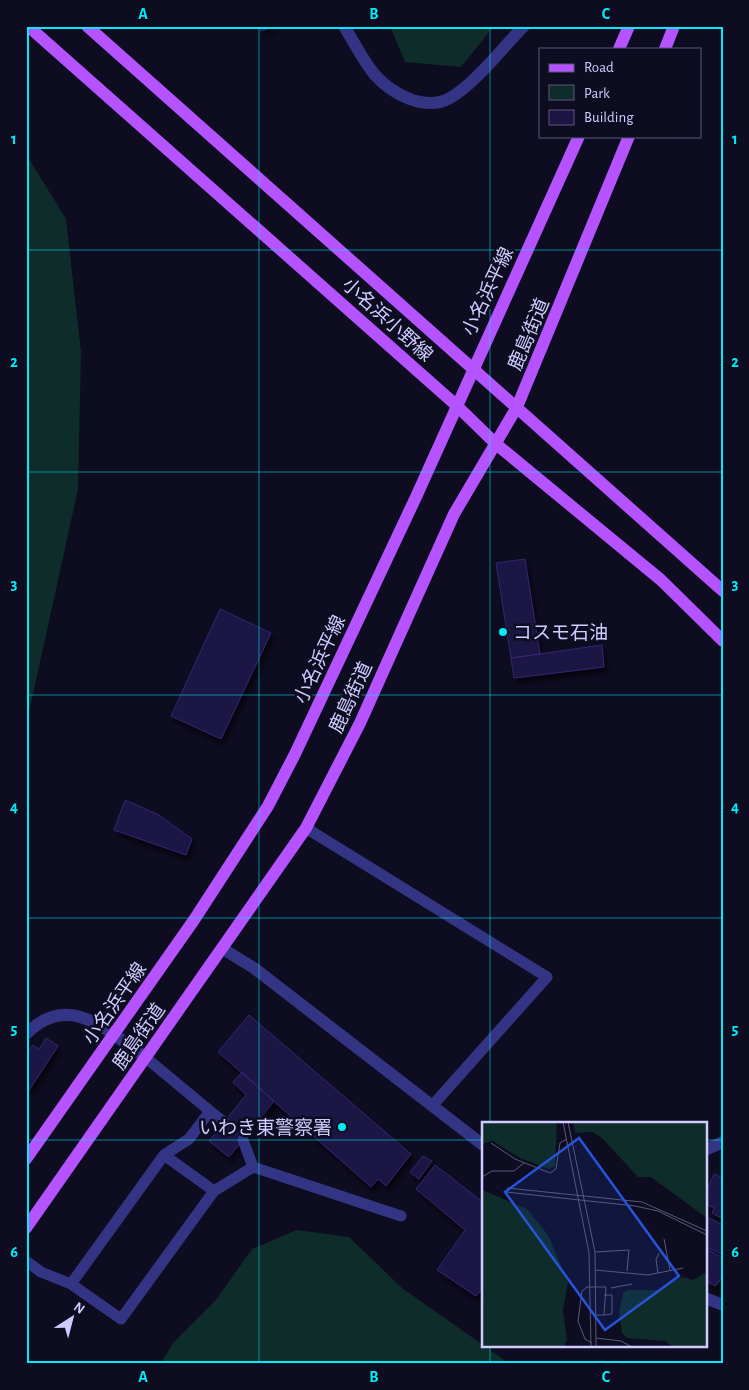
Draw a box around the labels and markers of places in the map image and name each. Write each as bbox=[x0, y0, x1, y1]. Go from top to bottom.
place label: コスモ石油 bbox=[513, 623, 608, 643]
marker: コスモ石油 bbox=[497, 626, 509, 638]
place label: いわき東警察署 bbox=[199, 1117, 332, 1138]
marker: いわき東警察署 bbox=[336, 1121, 348, 1133]

